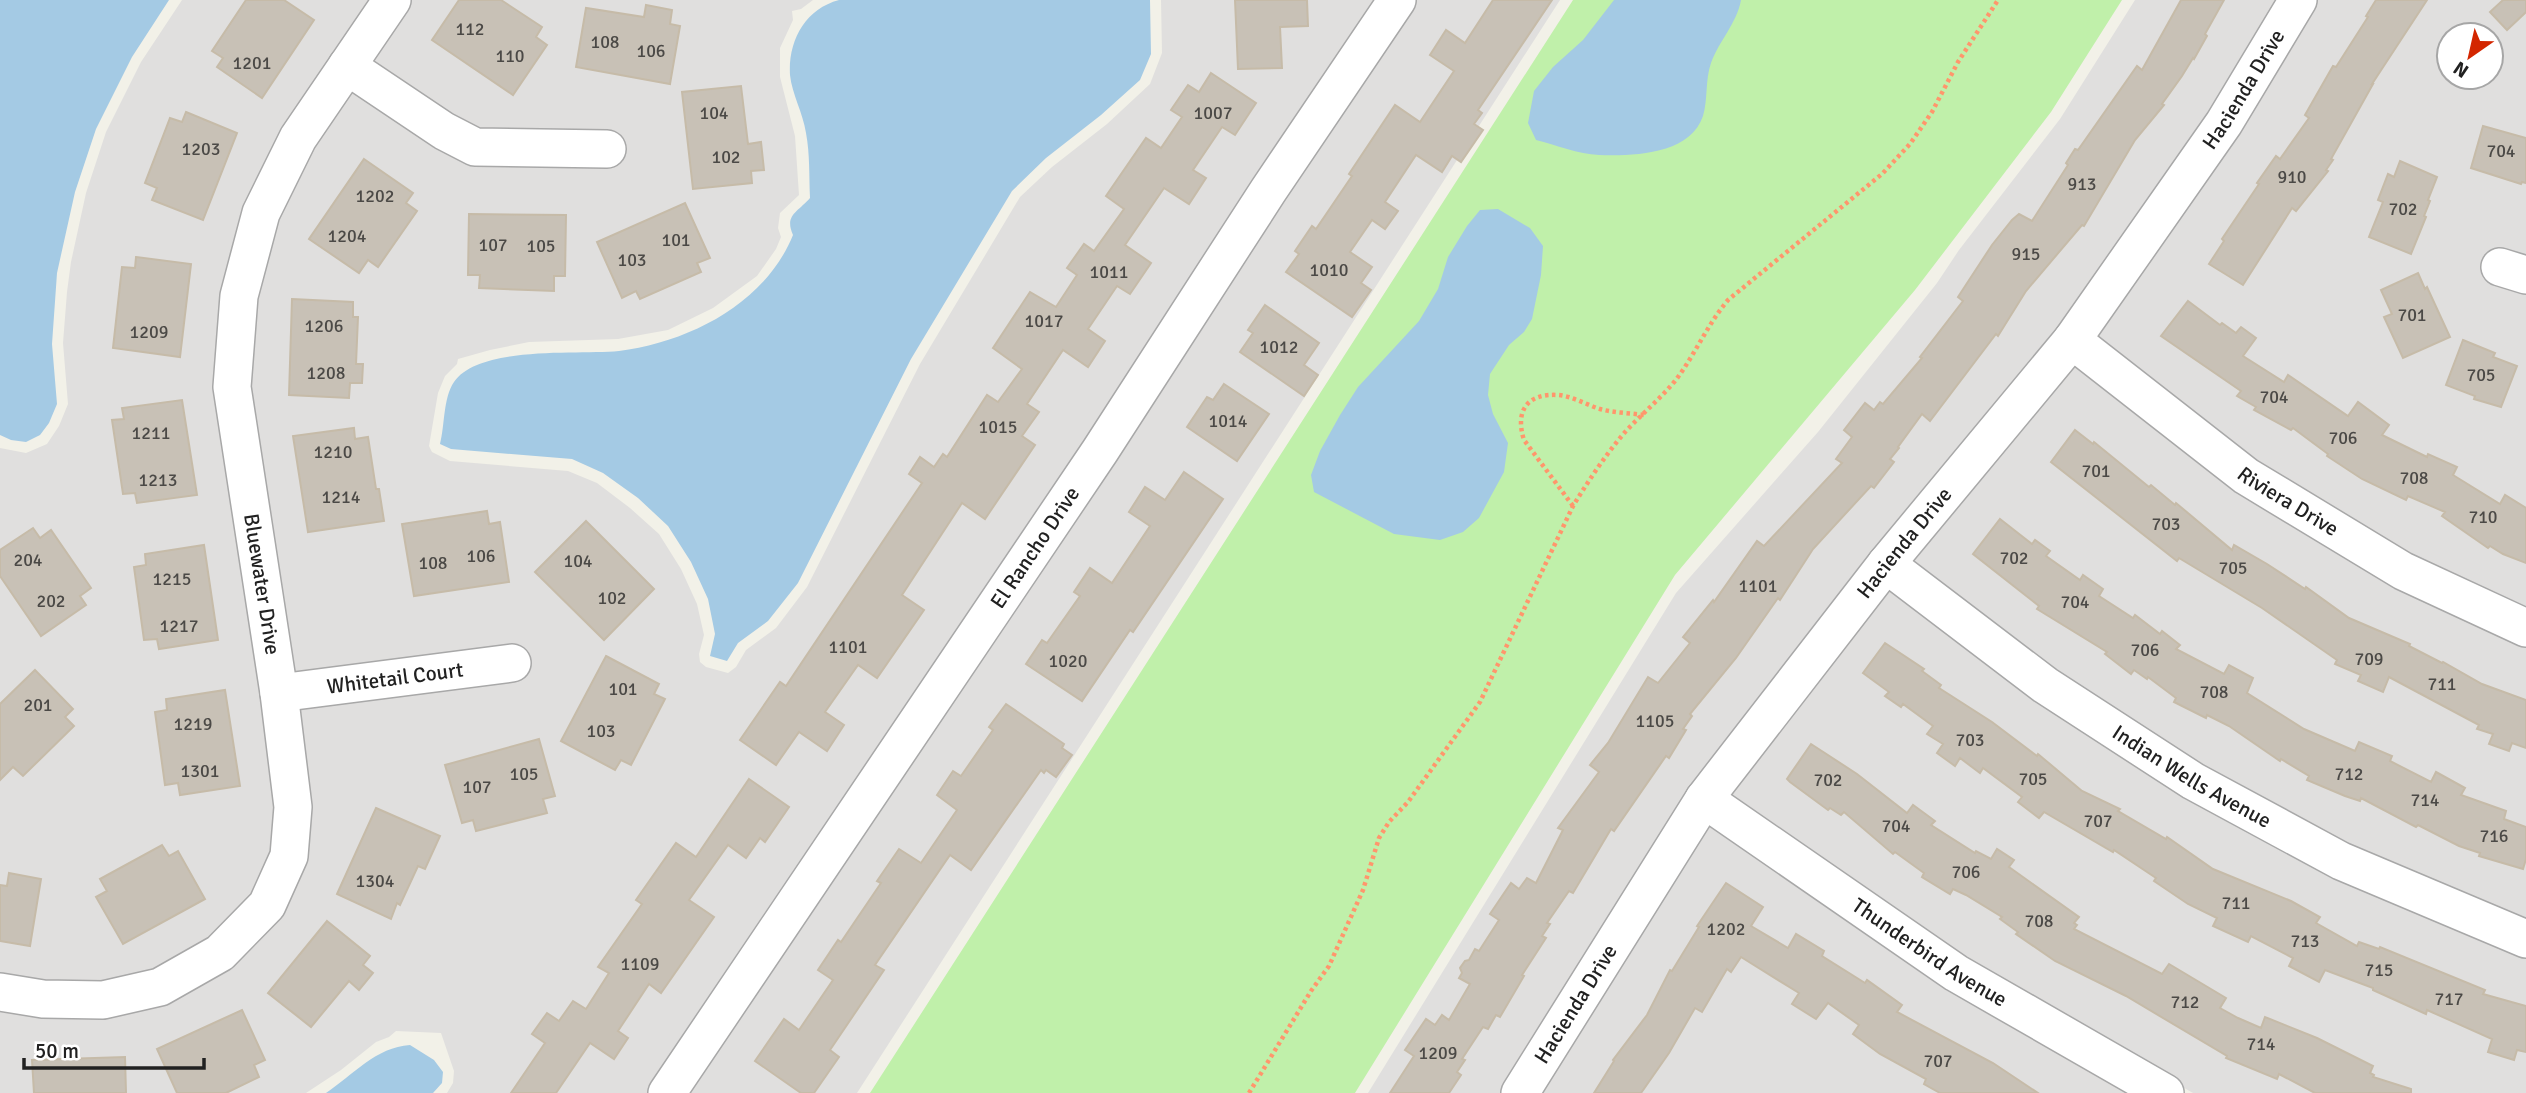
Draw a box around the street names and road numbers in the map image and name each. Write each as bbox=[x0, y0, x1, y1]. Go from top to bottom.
street label: Hacienda Drive bbox=[2197, 25, 2290, 154]
street label: Riviera Drive bbox=[2232, 461, 2343, 542]
street label: El Rancho Drive bbox=[985, 482, 1085, 613]
street label: Hacienda Drive bbox=[1851, 482, 1957, 604]
street label: Bluewater Drive bbox=[238, 511, 286, 657]
street label: Whitetail Court bbox=[325, 656, 465, 700]
street label: Indian Wells Avenue bbox=[2108, 719, 2276, 834]
street label: Thunderbird Avenue bbox=[1847, 892, 2012, 1013]
street label: Hacienda Drive bbox=[1529, 939, 1623, 1069]

